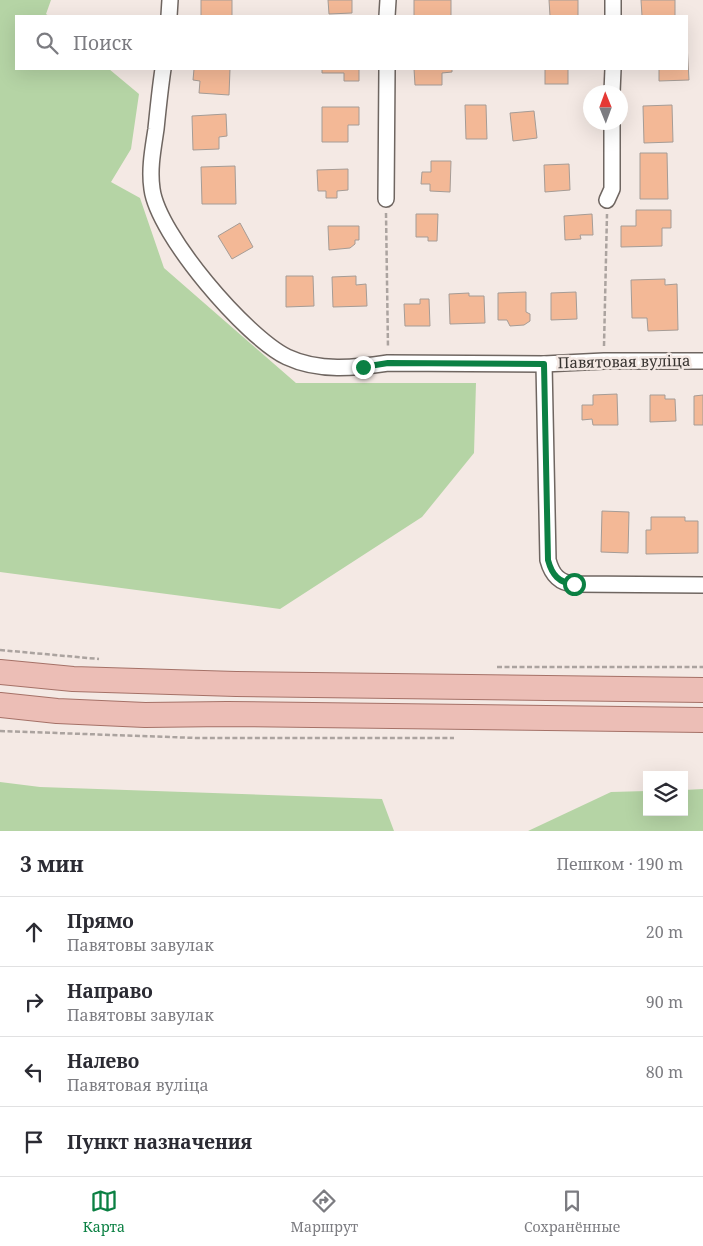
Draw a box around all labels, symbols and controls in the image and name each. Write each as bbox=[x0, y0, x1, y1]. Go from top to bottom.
search box bbox=[15, 15, 688, 70]
icon: search bbox=[33, 29, 61, 57]
text: Поиск bbox=[73, 30, 132, 56]
north arrow bbox=[583, 85, 628, 130]
street label: Павятовая вуліца bbox=[557, 350, 691, 372]
route end bbox=[352, 356, 375, 379]
route start bbox=[563, 573, 586, 596]
map controls bbox=[643, 771, 688, 816]
button: layers bbox=[643, 771, 688, 816]
text: 3 мин bbox=[20, 850, 84, 878]
text: Пешком · 190 m bbox=[556, 853, 683, 875]
text: Прямо bbox=[67, 908, 134, 934]
icon: ahead bbox=[20, 918, 48, 946]
text: 20 m bbox=[646, 921, 683, 943]
text: Павятовы завулак bbox=[67, 934, 214, 956]
text: Направо bbox=[67, 978, 153, 1004]
icon: right bbox=[20, 988, 48, 1016]
text: 90 m bbox=[646, 991, 683, 1013]
text: Павятовы завулак bbox=[67, 1004, 214, 1026]
text: Налево bbox=[67, 1048, 139, 1074]
icon: left bbox=[20, 1058, 48, 1086]
text: 80 m bbox=[646, 1061, 683, 1083]
text: Павятовая вуліца bbox=[67, 1074, 209, 1096]
icon: arrive bbox=[20, 1128, 48, 1156]
text: Пункт назначения bbox=[67, 1129, 252, 1155]
tab: Карта bbox=[83, 1187, 125, 1236]
tab: Маршрут bbox=[291, 1187, 358, 1236]
tab: Сохранённые bbox=[524, 1187, 620, 1236]

